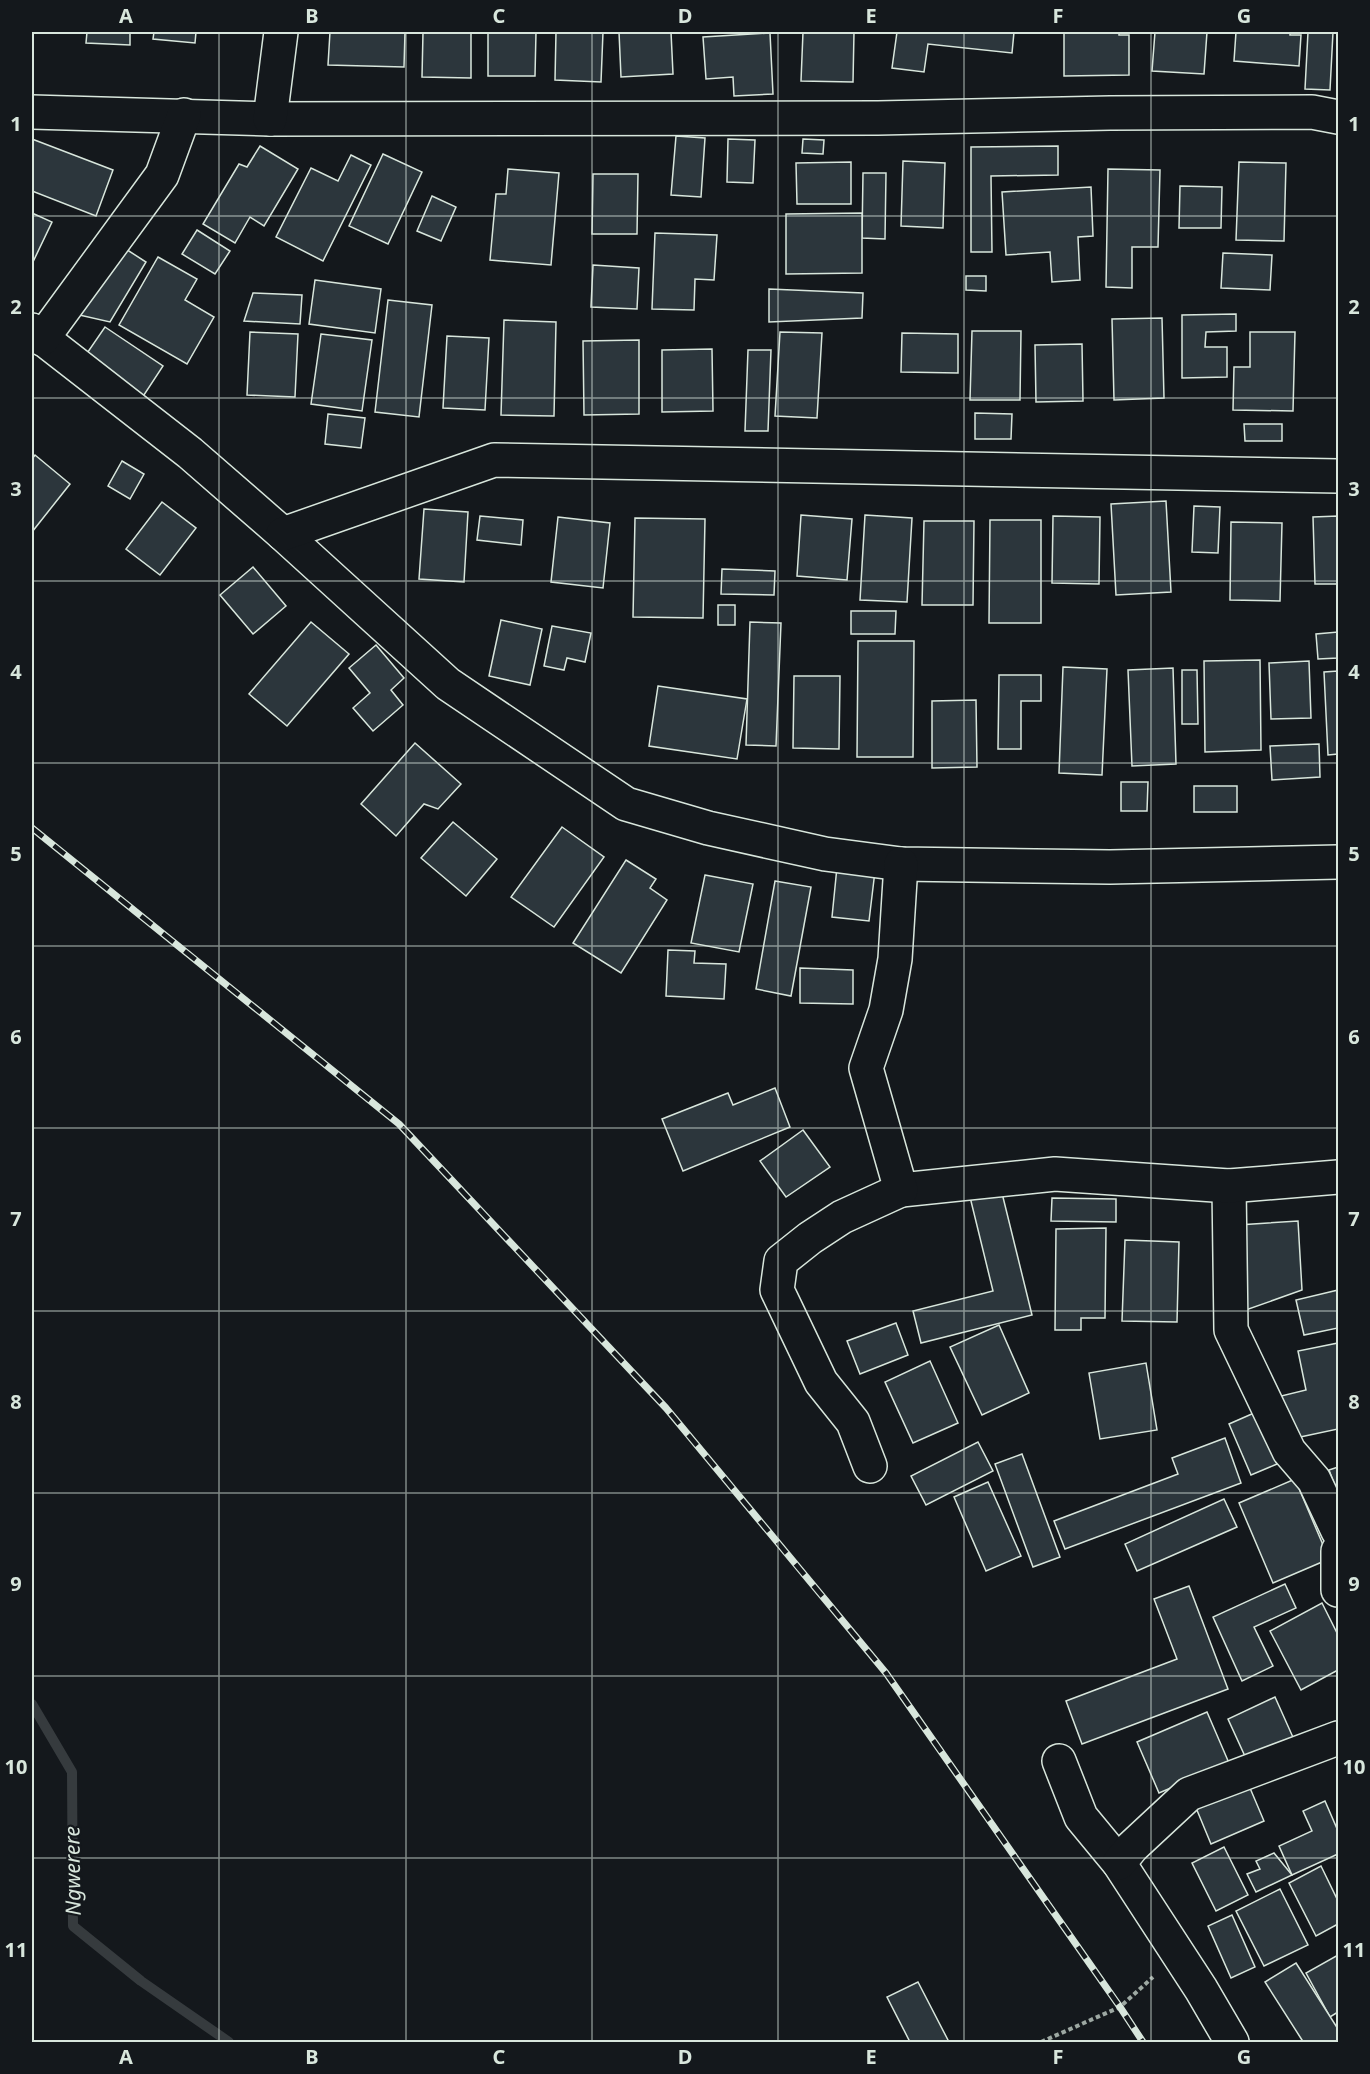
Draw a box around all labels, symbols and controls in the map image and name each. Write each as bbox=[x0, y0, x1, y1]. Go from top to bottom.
text: A bbox=[119, 2, 133, 29]
text: B bbox=[305, 2, 319, 29]
text: C bbox=[493, 2, 506, 29]
text: D bbox=[678, 2, 692, 29]
text: E bbox=[865, 2, 877, 29]
text: F bbox=[1053, 2, 1063, 29]
text: G bbox=[1237, 2, 1251, 29]
text: 1 bbox=[10, 110, 22, 137]
text: 1 bbox=[1348, 110, 1360, 137]
text: 2 bbox=[10, 293, 22, 320]
text: 2 bbox=[1348, 293, 1360, 320]
text: 3 bbox=[10, 475, 22, 502]
text: 3 bbox=[1348, 475, 1360, 502]
text: 4 bbox=[10, 658, 22, 685]
text: 4 bbox=[1348, 658, 1360, 685]
text: 5 bbox=[10, 840, 22, 867]
text: 5 bbox=[1348, 840, 1360, 867]
text: 6 bbox=[10, 1023, 22, 1050]
text: 6 bbox=[1348, 1023, 1360, 1050]
text: 7 bbox=[10, 1205, 22, 1232]
text: 7 bbox=[1348, 1205, 1360, 1232]
text: 8 bbox=[10, 1388, 22, 1415]
text: 8 bbox=[1348, 1388, 1360, 1415]
text: 9 bbox=[10, 1570, 22, 1597]
text: 9 bbox=[1348, 1570, 1360, 1597]
text: 10 bbox=[5, 1753, 27, 1780]
text: 10 bbox=[1343, 1753, 1365, 1780]
water label: Ngwerere bbox=[57, 1826, 87, 1916]
text: 11 bbox=[5, 1936, 27, 1963]
text: 11 bbox=[1343, 1936, 1365, 1963]
text: A bbox=[119, 2043, 133, 2070]
text: B bbox=[305, 2043, 319, 2070]
text: C bbox=[493, 2043, 506, 2070]
text: D bbox=[678, 2043, 692, 2070]
text: E bbox=[865, 2043, 877, 2070]
text: F bbox=[1053, 2043, 1063, 2070]
text: G bbox=[1237, 2043, 1251, 2070]

